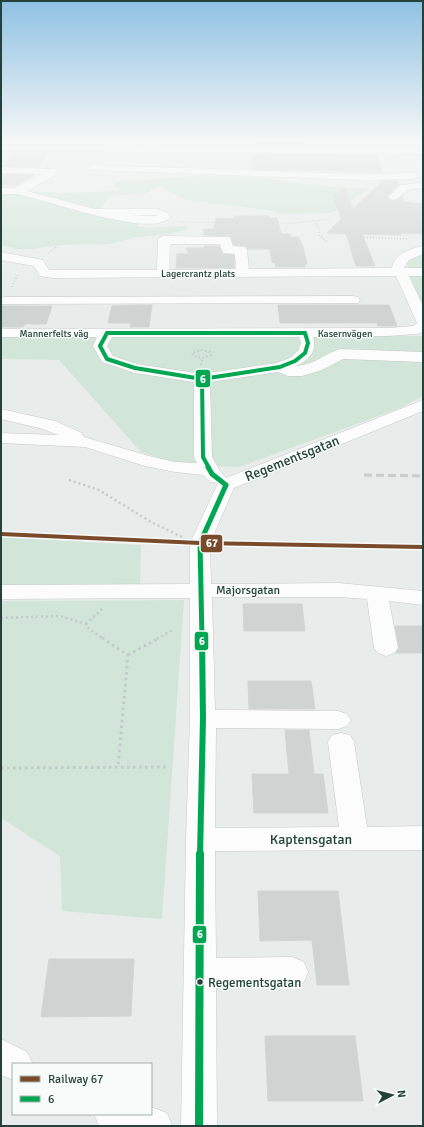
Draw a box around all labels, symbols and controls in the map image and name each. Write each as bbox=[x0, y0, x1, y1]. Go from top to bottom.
street label: Lagercrantz plats bbox=[161, 268, 236, 280]
street label: Mannerfelts väg bbox=[20, 328, 89, 340]
street label: Kasernvägen bbox=[318, 328, 372, 340]
line badge: 6 bbox=[195, 369, 211, 388]
text: 6 bbox=[200, 373, 206, 386]
street label: Regementsgatan bbox=[242, 432, 342, 485]
line badge: 67 bbox=[200, 534, 223, 553]
text: 67 bbox=[206, 537, 218, 550]
street label: Majorsgatan bbox=[216, 583, 280, 598]
line badge: 6 bbox=[194, 631, 209, 651]
text: 6 bbox=[199, 635, 205, 648]
street label: Kaptensgatan bbox=[270, 831, 352, 848]
line badge: 6 bbox=[192, 925, 207, 944]
text: 6 bbox=[197, 928, 203, 941]
place label: Regementsgatan bbox=[208, 975, 301, 991]
marker: Regementsgatan bbox=[195, 977, 205, 987]
legend bbox=[12, 1063, 152, 1115]
text: Railway 67 bbox=[48, 1072, 104, 1087]
north arrow bbox=[372, 1075, 412, 1115]
text: N bbox=[395, 1089, 408, 1098]
text: 6 bbox=[48, 1092, 54, 1107]

